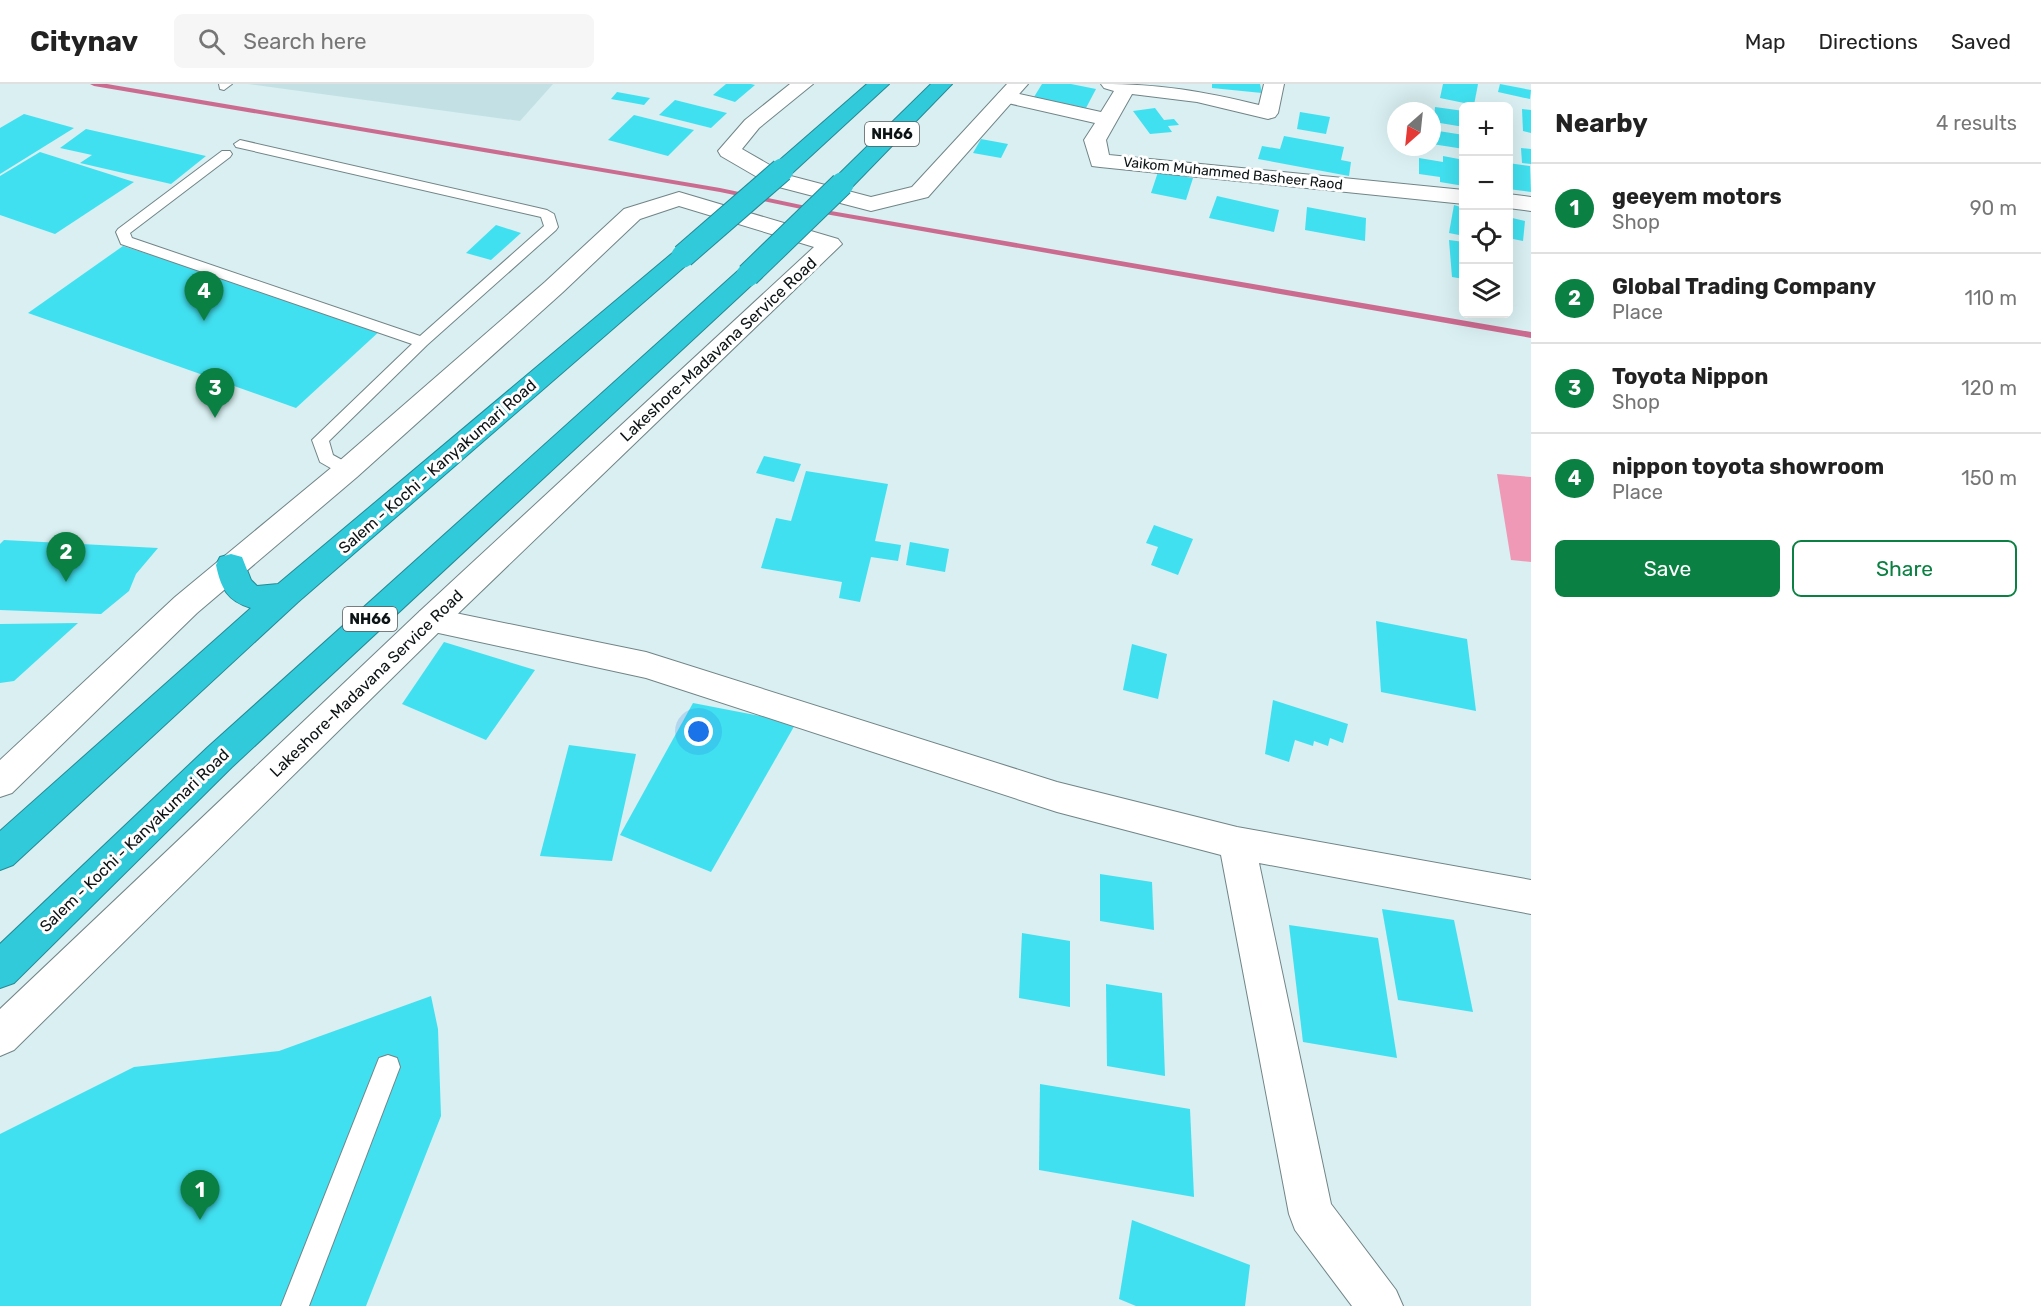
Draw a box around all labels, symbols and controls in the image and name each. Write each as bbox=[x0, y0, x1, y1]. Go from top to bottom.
search box bbox=[174, 14, 594, 68]
text: Citynav bbox=[30, 25, 138, 58]
icon: search bbox=[195, 25, 228, 58]
text: Search here bbox=[243, 28, 367, 55]
text: Map bbox=[1745, 29, 1786, 54]
text: Directions bbox=[1819, 29, 1918, 54]
text: Saved bbox=[1951, 29, 2011, 54]
north arrow bbox=[1387, 102, 1441, 156]
map controls bbox=[1459, 102, 1513, 318]
button: + bbox=[1459, 102, 1513, 156]
text: Nearby bbox=[1555, 108, 1648, 139]
text: 4 results bbox=[1936, 111, 2017, 135]
road number: NH66 bbox=[865, 122, 919, 146]
street label: Vaikom Muhammed Basheer Raod bbox=[1122, 154, 1344, 193]
button: − bbox=[1459, 156, 1513, 210]
text: geeyem motors bbox=[1612, 183, 1782, 210]
text: 1 bbox=[1570, 196, 1579, 220]
text: 90 m bbox=[1970, 196, 2017, 220]
button: locate bbox=[1459, 210, 1513, 264]
text: Shop bbox=[1612, 210, 1660, 234]
street label: Lakeshore-Madavana Service Road bbox=[616, 253, 820, 445]
button: layers bbox=[1459, 264, 1513, 318]
pin: 4 bbox=[184, 272, 224, 321]
text: Global Trading Company bbox=[1612, 273, 1876, 300]
text: 2 bbox=[1568, 286, 1581, 310]
text: 110 m bbox=[1965, 286, 2017, 310]
text: Place bbox=[1612, 300, 1663, 324]
text: Toyota Nippon bbox=[1612, 363, 1768, 390]
pin: 3 bbox=[196, 368, 234, 418]
street label: Salem - Kochi - Kanyakumari Road bbox=[335, 375, 540, 557]
text: 3 bbox=[1568, 376, 1581, 400]
text: 120 m bbox=[1961, 376, 2017, 400]
text: Shop bbox=[1612, 390, 1660, 414]
text: nippon toyota showroom bbox=[1612, 453, 1884, 480]
text: 4 bbox=[1568, 466, 1581, 490]
text: 150 m bbox=[1961, 466, 2017, 490]
text: Place bbox=[1612, 480, 1663, 504]
pin: 2 bbox=[46, 532, 86, 582]
button: Save bbox=[1555, 540, 1780, 597]
button: Share bbox=[1792, 540, 2017, 597]
street label: Lakeshore-Madavana Service Road bbox=[266, 586, 467, 781]
road number: NH66 bbox=[343, 607, 397, 631]
your location bbox=[684, 717, 713, 746]
street label: Salem - Kochi - Kanyakumari Road bbox=[36, 745, 233, 936]
pin: 1 bbox=[180, 1170, 220, 1220]

